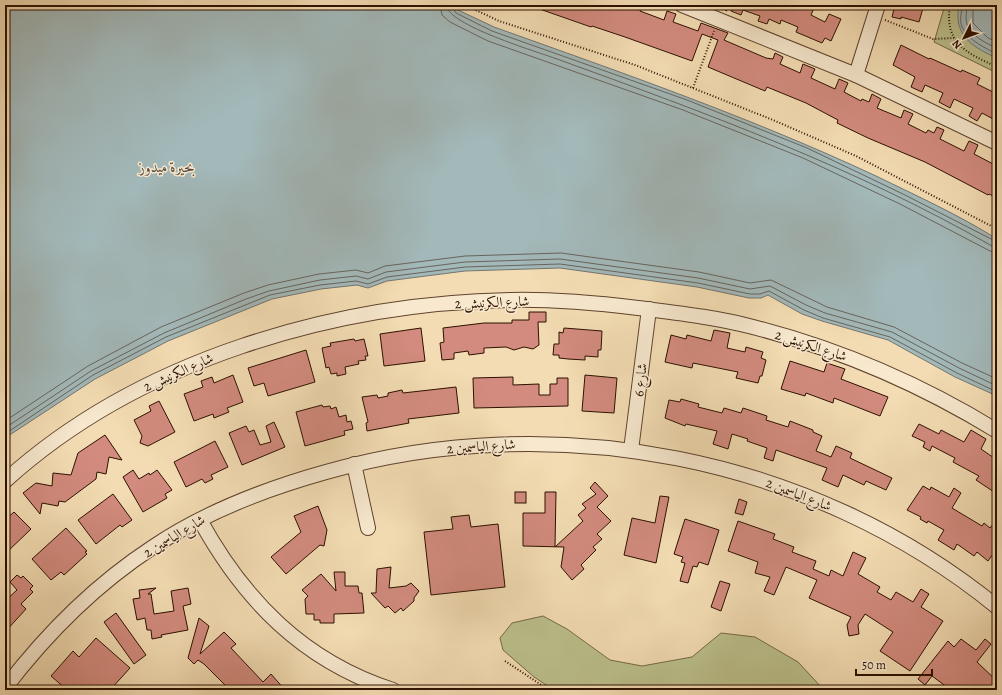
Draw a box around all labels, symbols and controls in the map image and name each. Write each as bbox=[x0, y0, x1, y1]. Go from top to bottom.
north arrow bbox=[944, 18, 984, 58]
text: N bbox=[949, 36, 965, 52]
water label: بحيرة ميدوز bbox=[138, 157, 195, 177]
street label: شارع الكرنيش 2 bbox=[454, 292, 530, 315]
street label: شارع الكرنيش 2 bbox=[772, 325, 849, 368]
street label: شارع الكرنيش 2 bbox=[140, 349, 217, 398]
street label: شارع 6 bbox=[629, 362, 654, 398]
street label: شارع الياسمين 2 bbox=[446, 435, 516, 460]
street label: شارع الياسمين 2 bbox=[762, 473, 834, 518]
street label: شارع الياسمين 2 bbox=[140, 510, 210, 564]
scale bar bbox=[856, 651, 932, 677]
text: 50 m bbox=[862, 657, 886, 673]

